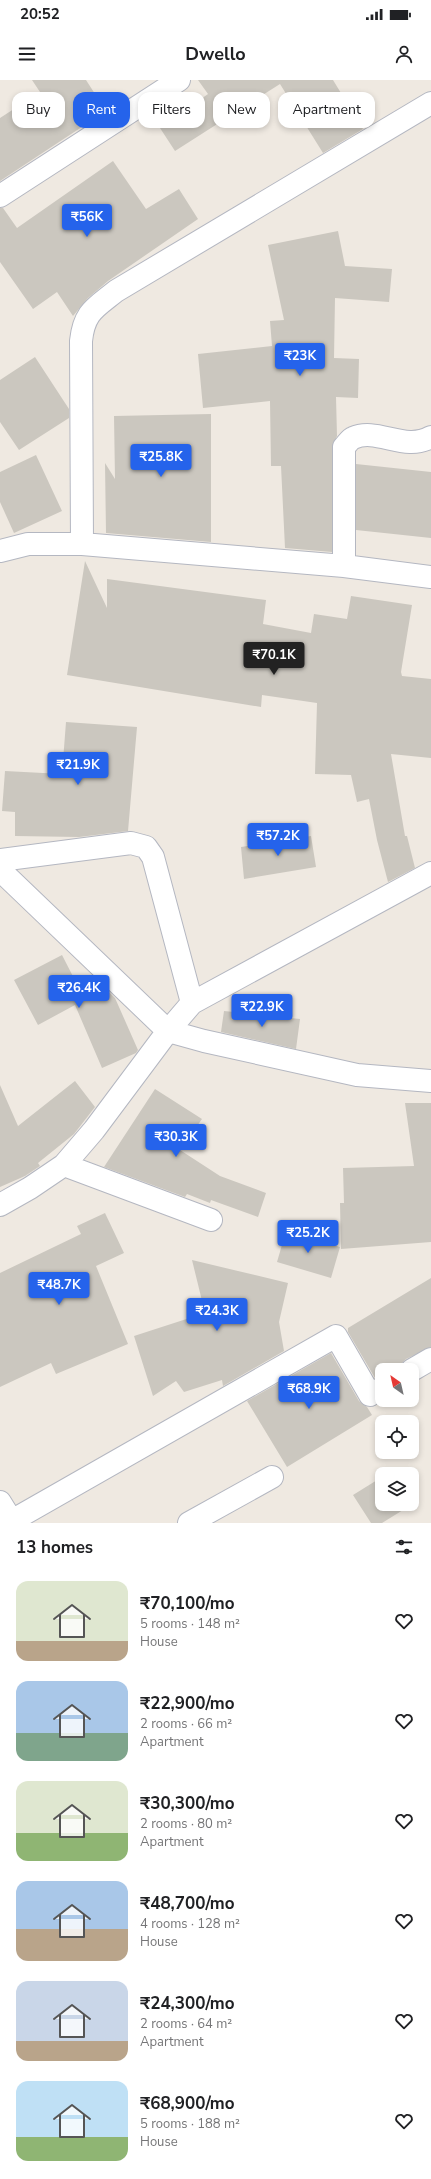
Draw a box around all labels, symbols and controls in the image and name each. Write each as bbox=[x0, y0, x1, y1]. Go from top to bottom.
text: 20:52 bbox=[20, 4, 60, 24]
text: Dwello bbox=[185, 42, 246, 66]
icon: menu bbox=[16, 43, 38, 65]
icon: person bbox=[393, 43, 415, 65]
chip: Buy bbox=[12, 92, 65, 128]
chip: Rent bbox=[73, 92, 130, 128]
chip: Filters bbox=[138, 92, 205, 128]
chip: New bbox=[213, 92, 270, 128]
chip: Apartment bbox=[278, 92, 375, 128]
pin: ₹56K bbox=[63, 204, 111, 238]
text: ₹56K bbox=[71, 208, 103, 226]
pin: ₹23K bbox=[276, 343, 324, 377]
text: ₹23K bbox=[284, 347, 316, 365]
pin: ₹25.8K bbox=[128, 444, 194, 478]
text: ₹25.8K bbox=[139, 448, 183, 466]
pin: ₹70.1K bbox=[241, 642, 307, 676]
text: ₹70.1K bbox=[252, 646, 296, 664]
pin: ₹21.9K bbox=[45, 752, 111, 786]
text: ₹21.9K bbox=[56, 756, 100, 774]
pin: ₹57.2K bbox=[245, 823, 311, 857]
text: ₹57.2K bbox=[256, 827, 300, 845]
pin: ₹26.4K bbox=[46, 975, 112, 1009]
text: ₹26.4K bbox=[57, 979, 101, 997]
pin: ₹22.9K bbox=[229, 994, 295, 1028]
text: ₹22.9K bbox=[240, 998, 284, 1016]
pin: ₹30.3K bbox=[143, 1124, 209, 1158]
text: ₹30.3K bbox=[154, 1128, 198, 1146]
pin: ₹25.2K bbox=[275, 1220, 341, 1254]
text: ₹25.2K bbox=[286, 1224, 330, 1242]
pin: ₹48.7K bbox=[26, 1272, 92, 1306]
text: ₹48.7K bbox=[37, 1276, 81, 1294]
pin: ₹24.3K bbox=[184, 1298, 250, 1332]
text: ₹24.3K bbox=[195, 1302, 239, 1320]
north arrow bbox=[375, 1363, 419, 1407]
map controls bbox=[375, 1363, 419, 1511]
pin: ₹68.9K bbox=[276, 1376, 342, 1410]
text: ₹68.9K bbox=[287, 1380, 331, 1398]
button: locate bbox=[375, 1415, 419, 1459]
button: layers bbox=[375, 1467, 419, 1511]
text: 13 homes bbox=[16, 1536, 93, 1559]
icon: filters bbox=[393, 1536, 415, 1558]
text: ₹70,100/mo bbox=[140, 1592, 234, 1615]
icon: home bbox=[48, 1597, 96, 1645]
icon: heart bbox=[393, 1610, 415, 1632]
text: 5 rooms · 148 m² bbox=[140, 1615, 240, 1633]
text: House bbox=[140, 1633, 178, 1651]
text: ₹22,900/mo bbox=[140, 1692, 234, 1715]
icon: home bbox=[48, 1697, 96, 1745]
icon: heart bbox=[393, 1710, 415, 1732]
text: 2 rooms · 66 m² bbox=[140, 1715, 232, 1733]
text: Apartment bbox=[140, 1733, 203, 1751]
text: ₹30,300/mo bbox=[140, 1792, 234, 1815]
icon: home bbox=[48, 1797, 96, 1845]
icon: heart bbox=[393, 1810, 415, 1832]
text: 2 rooms · 80 m² bbox=[140, 1815, 232, 1833]
text: Apartment bbox=[140, 1833, 203, 1851]
text: ₹48,700/mo bbox=[140, 1892, 234, 1915]
icon: home bbox=[48, 1897, 96, 1945]
icon: heart bbox=[393, 1910, 415, 1932]
text: 4 rooms · 128 m² bbox=[140, 1915, 240, 1933]
text: House bbox=[140, 1933, 178, 1951]
text: ₹24,300/mo bbox=[140, 1992, 234, 2015]
icon: home bbox=[48, 1997, 96, 2045]
icon: heart bbox=[393, 2010, 415, 2032]
text: 2 rooms · 64 m² bbox=[140, 2015, 232, 2033]
text: Apartment bbox=[140, 2033, 203, 2051]
text: ₹68,900/mo bbox=[140, 2092, 234, 2115]
icon: home bbox=[48, 2097, 96, 2145]
icon: heart bbox=[393, 2110, 415, 2132]
text: 5 rooms · 188 m² bbox=[140, 2115, 240, 2133]
text: House bbox=[140, 2133, 178, 2151]

